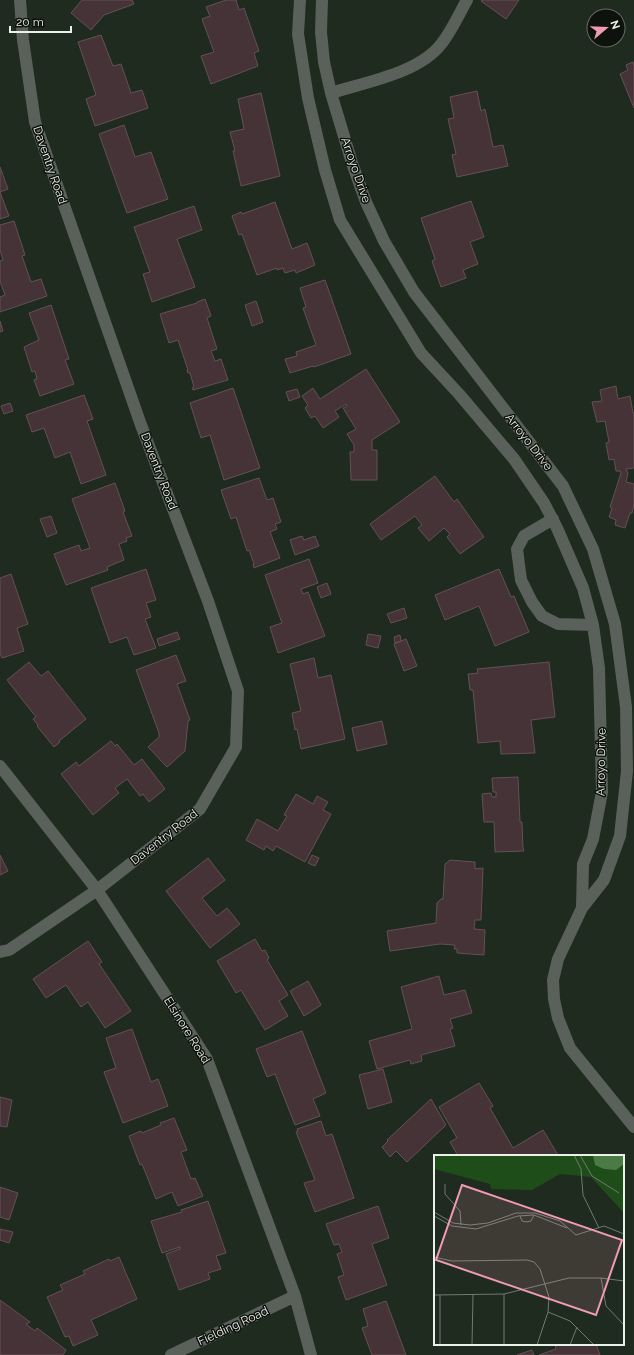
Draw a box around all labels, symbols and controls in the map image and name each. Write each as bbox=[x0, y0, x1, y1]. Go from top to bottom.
scale bar bbox=[10, 8, 71, 34]
north arrow bbox=[586, 8, 626, 48]
text: 20 m bbox=[16, 15, 44, 29]
text: N bbox=[607, 19, 622, 31]
street label: Daventry Road bbox=[30, 124, 70, 206]
street label: Arroyo Drive bbox=[338, 135, 374, 205]
street label: Arroyo Drive bbox=[502, 411, 556, 473]
street label: Daventry Road bbox=[138, 431, 180, 511]
street label: Arroyo Drive bbox=[593, 728, 609, 796]
street label: Daventry Road bbox=[128, 806, 200, 868]
street label: Elsinore Road bbox=[161, 994, 213, 1066]
inset map bbox=[434, 1155, 624, 1345]
street label: Fielding Road bbox=[195, 1304, 271, 1348]

